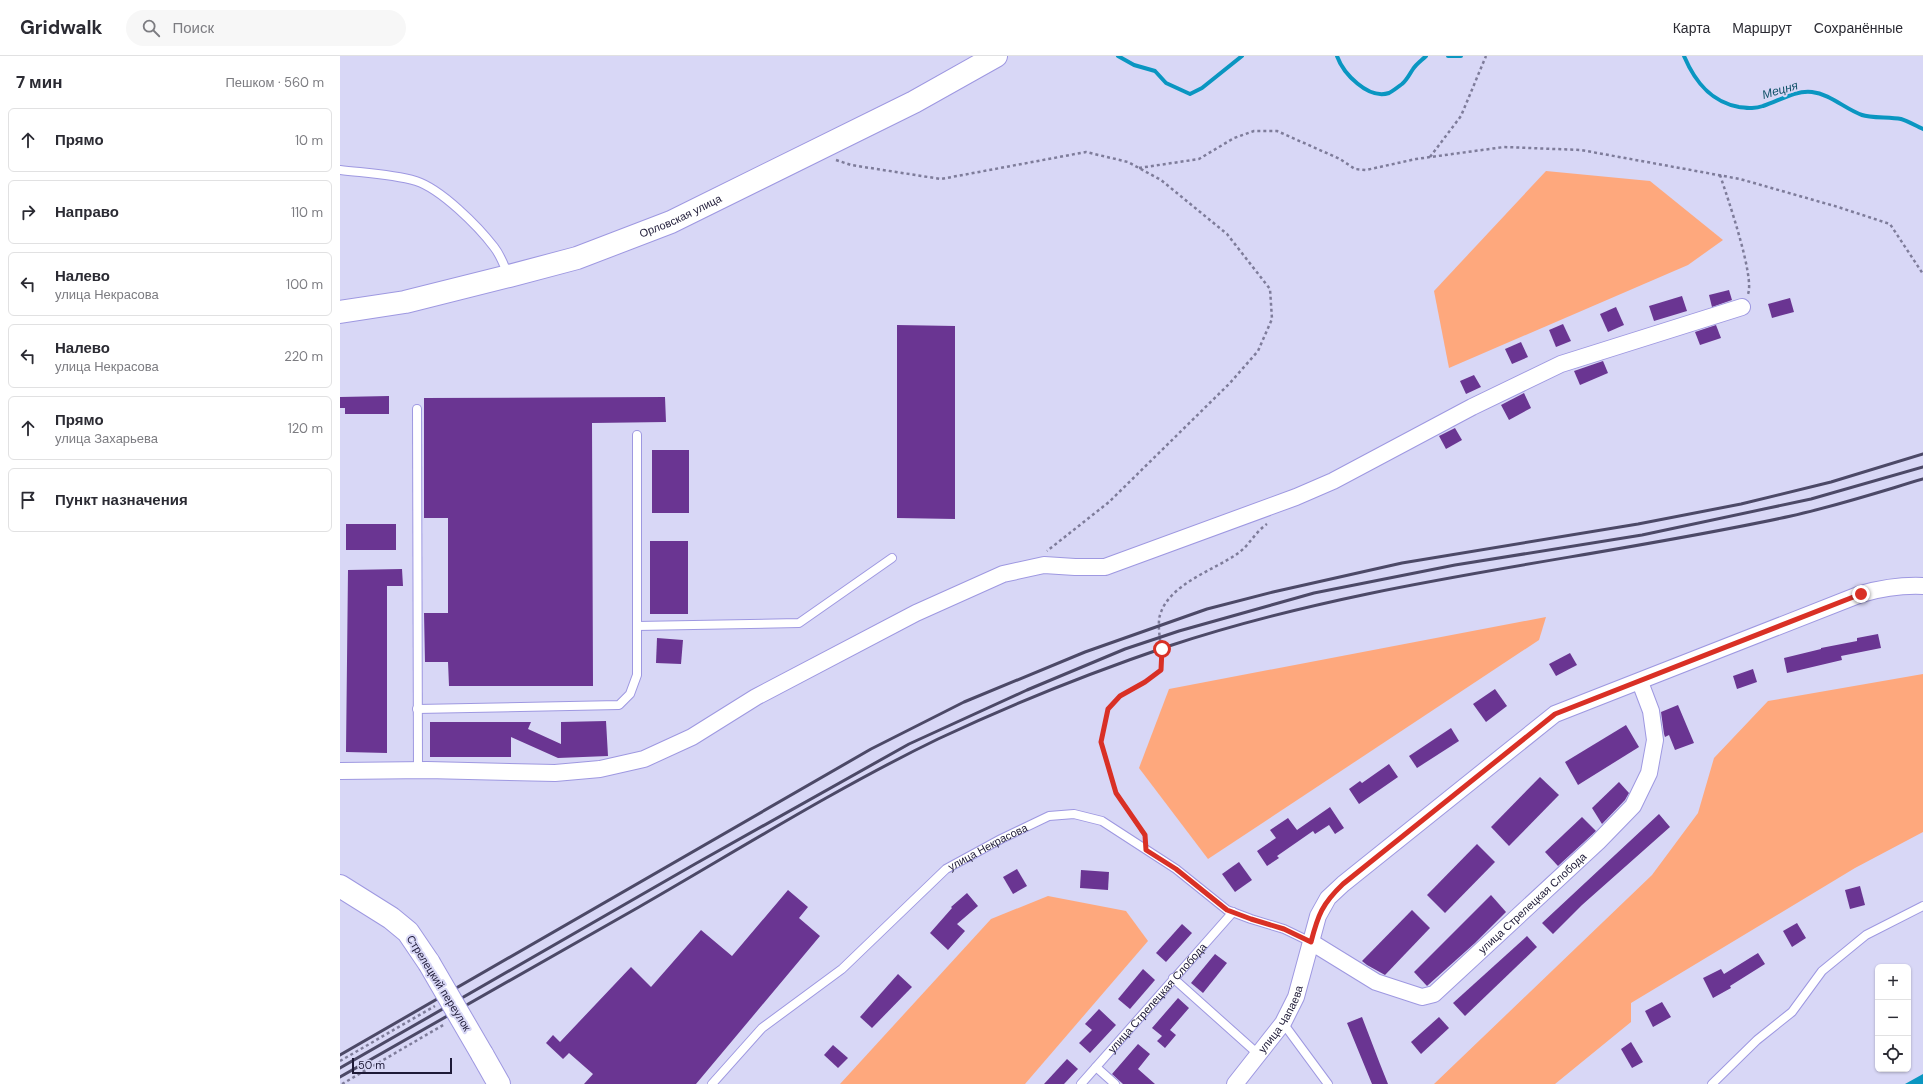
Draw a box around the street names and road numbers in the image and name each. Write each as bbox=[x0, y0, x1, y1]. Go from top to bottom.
street label: Орловская улица bbox=[637, 191, 724, 240]
street label: улица Некрасова bbox=[946, 820, 1031, 874]
street label: улица Стрелецкая Слобода bbox=[1475, 849, 1590, 957]
street label: Стрелецкий переулок bbox=[404, 932, 474, 1034]
street label: улица Стрелецкая Слобода bbox=[1105, 939, 1210, 1056]
street label: улица Чапаева bbox=[1255, 983, 1306, 1056]

